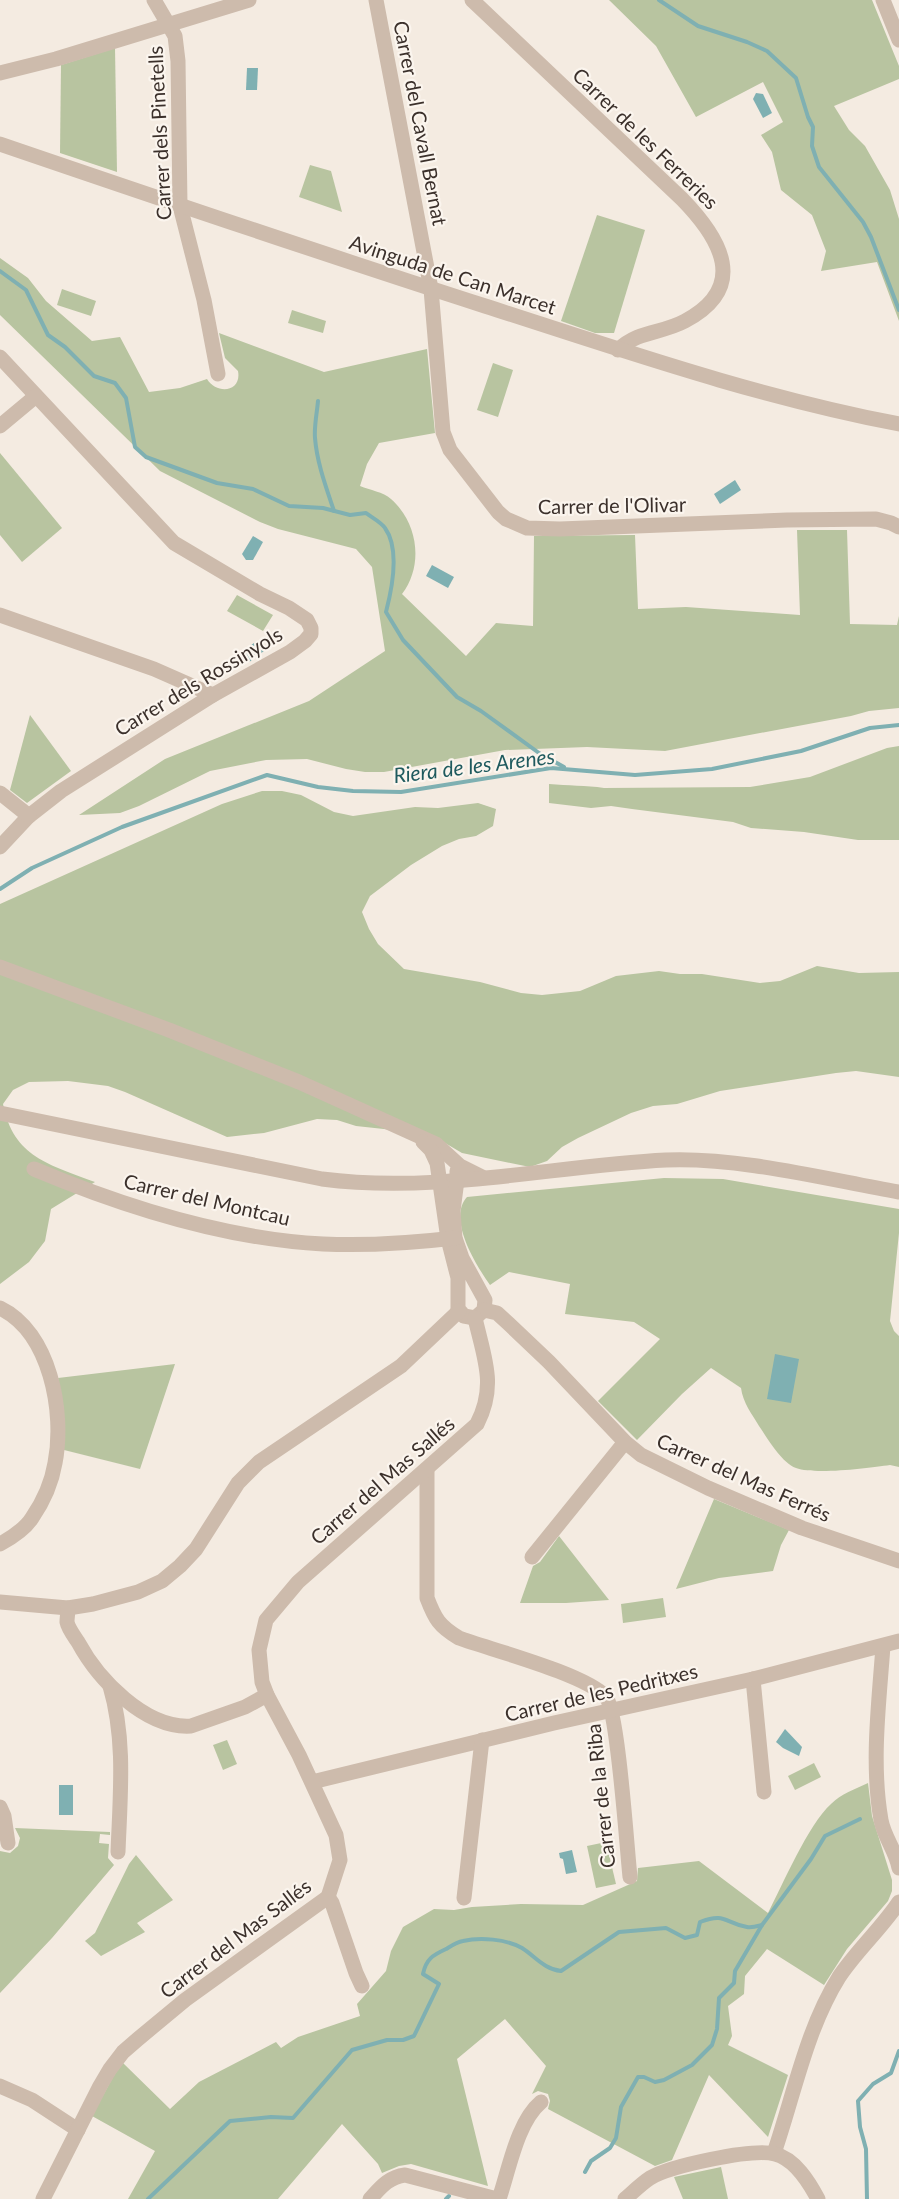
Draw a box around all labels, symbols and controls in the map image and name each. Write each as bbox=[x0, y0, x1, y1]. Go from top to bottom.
street label: Carrer del Cavall Bernat bbox=[389, 19, 453, 227]
street label: Carrer dels Pinetells bbox=[142, 45, 176, 221]
street label: Carrer de les Ferreries bbox=[568, 62, 724, 214]
street label: Avinguda de Can Marcet bbox=[347, 229, 559, 319]
street label: Carrer de l'Olivar bbox=[538, 492, 687, 518]
street label: Carrer dels Rossinyols bbox=[110, 621, 286, 741]
water label: Riera de les Arenes bbox=[392, 743, 556, 787]
street label: Carrer del Montcau bbox=[121, 1168, 293, 1230]
street label: Carrer del Mas Sallés bbox=[305, 1411, 459, 1549]
street label: Carrer del Mas Ferrés bbox=[653, 1428, 835, 1526]
street label: Carrer de les Pedritxes bbox=[502, 1658, 700, 1726]
street label: Carrer de la Riba bbox=[580, 1723, 620, 1869]
street label: Carrer del Mas Sallés bbox=[155, 1873, 315, 2003]

